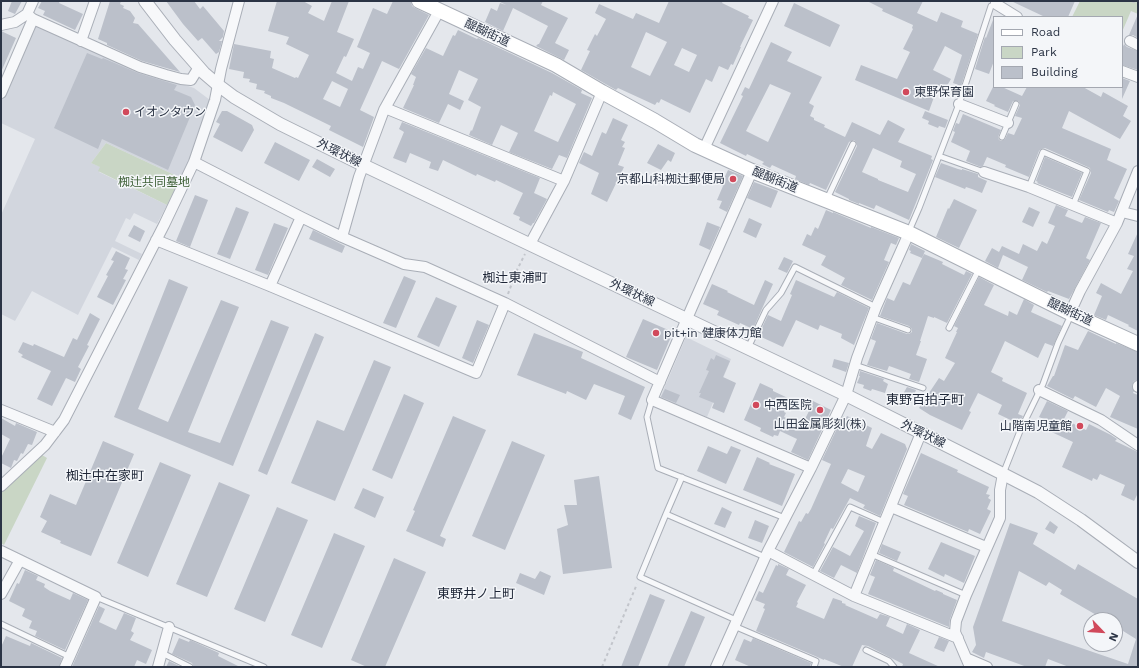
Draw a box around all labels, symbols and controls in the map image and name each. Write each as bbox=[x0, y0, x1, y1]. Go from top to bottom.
street label: 醍醐街道 bbox=[462, 16, 512, 50]
legend bbox=[993, 16, 1123, 88]
text: Road bbox=[1031, 25, 1060, 39]
text: Park bbox=[1031, 45, 1057, 59]
text: Building bbox=[1031, 65, 1078, 79]
place label: 東野保育園 bbox=[914, 85, 974, 99]
marker: 東野保育園 bbox=[901, 87, 911, 97]
place label: イオンタウン bbox=[134, 105, 206, 119]
marker: イオンタウン bbox=[121, 107, 131, 117]
street label: 外環状線 bbox=[314, 136, 364, 170]
street label: 醍醐街道 bbox=[750, 164, 800, 196]
place label: 京都山科椥辻郵便局 bbox=[617, 172, 725, 186]
marker: 京都山科椥辻郵便局 bbox=[728, 174, 738, 184]
park label: 椥辻共同墓地 bbox=[118, 175, 190, 189]
district label: 椥辻東浦町 bbox=[483, 270, 547, 286]
street label: 外環状線 bbox=[607, 276, 657, 310]
street label: 醍醐街道 bbox=[1045, 295, 1095, 329]
place label: pit+in 健康体力館 bbox=[664, 326, 762, 340]
marker: pit+in 健康体力館 bbox=[651, 328, 661, 338]
district label: 東野百拍子町 bbox=[886, 392, 964, 408]
place label: 中西医院 bbox=[764, 398, 812, 412]
marker: 中西医院 bbox=[751, 400, 761, 410]
marker: 山田金属彫刻(株) bbox=[815, 405, 825, 415]
place label: 山田金属彫刻(株) bbox=[774, 417, 866, 431]
street label: 外環状線 bbox=[898, 417, 948, 451]
place label: 山階南児童館 bbox=[1000, 419, 1072, 433]
marker: 山階南児童館 bbox=[1075, 421, 1085, 431]
district label: 椥辻中在家町 bbox=[66, 468, 144, 484]
district label: 東野井ノ上町 bbox=[437, 586, 515, 602]
north arrow bbox=[1083, 612, 1123, 652]
text: N bbox=[1106, 630, 1121, 643]

